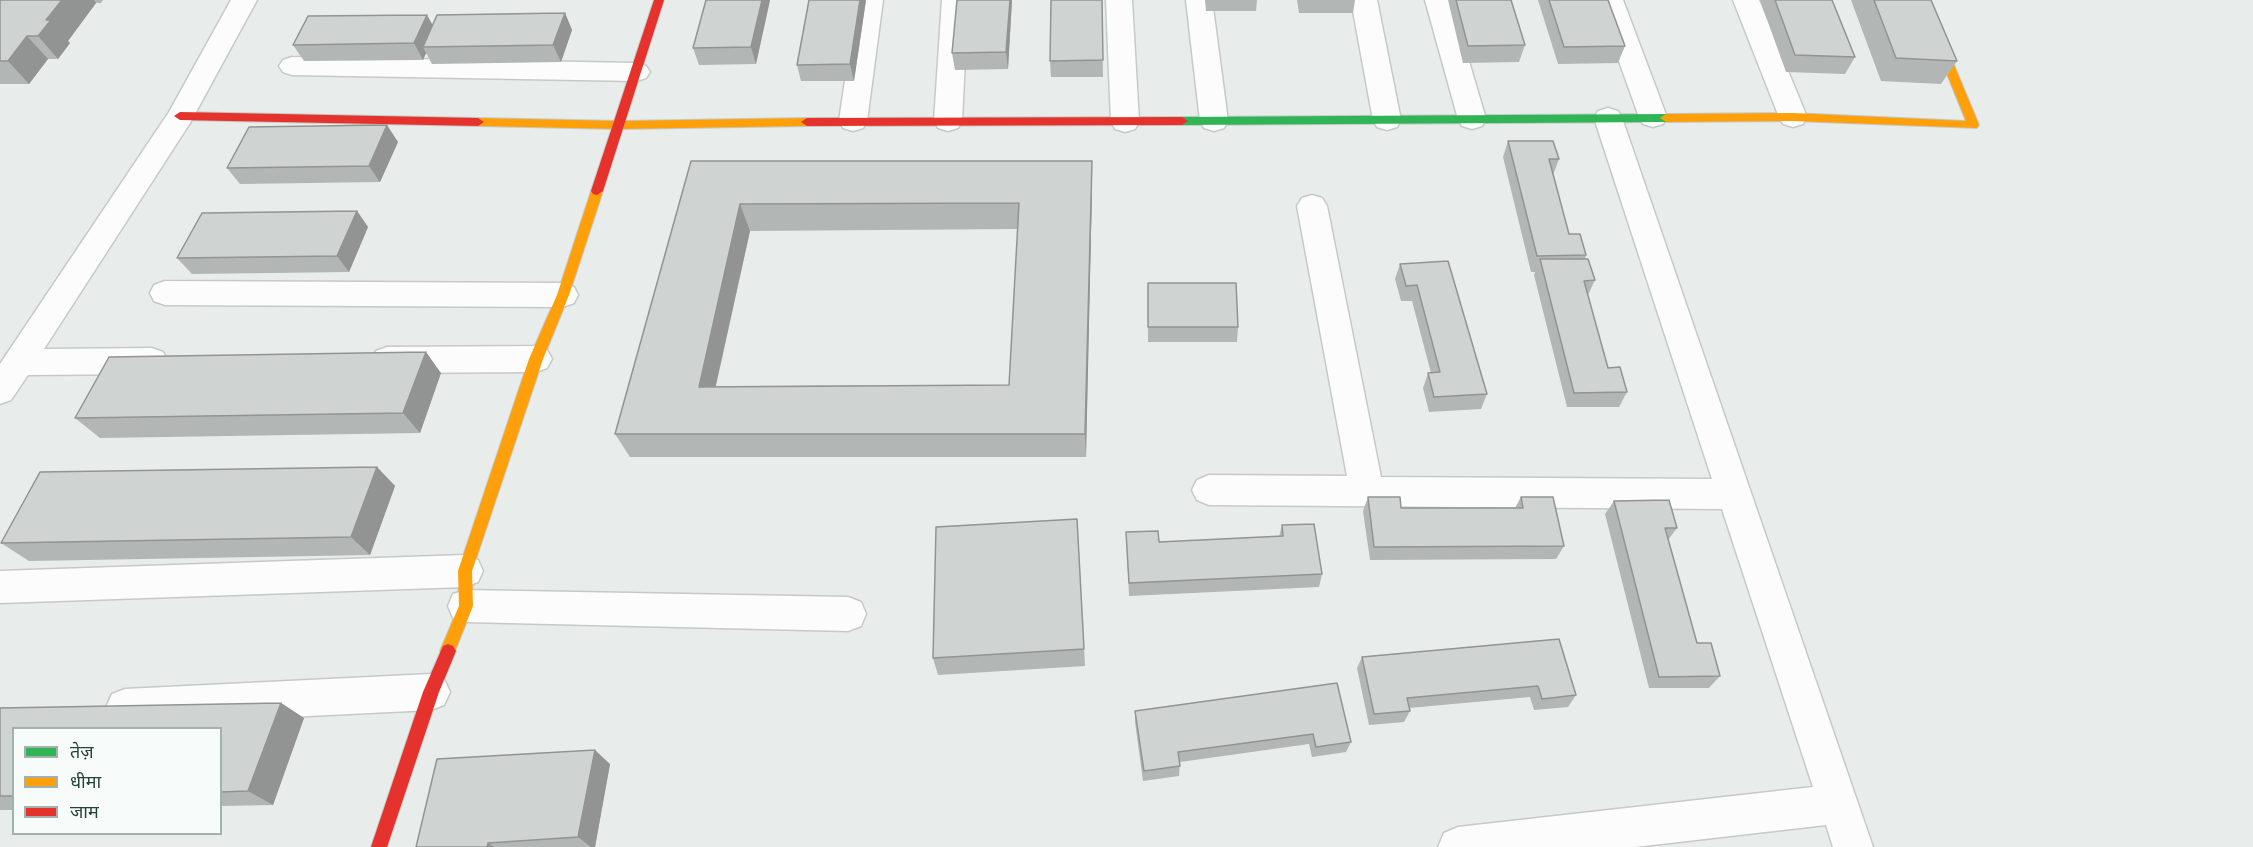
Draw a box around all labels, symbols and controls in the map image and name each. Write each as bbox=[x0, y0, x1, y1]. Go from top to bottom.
legend bbox=[12, 727, 222, 835]
text: तेज़ bbox=[70, 739, 94, 765]
text: धीमा bbox=[70, 769, 101, 795]
text: जाम bbox=[70, 799, 99, 825]

